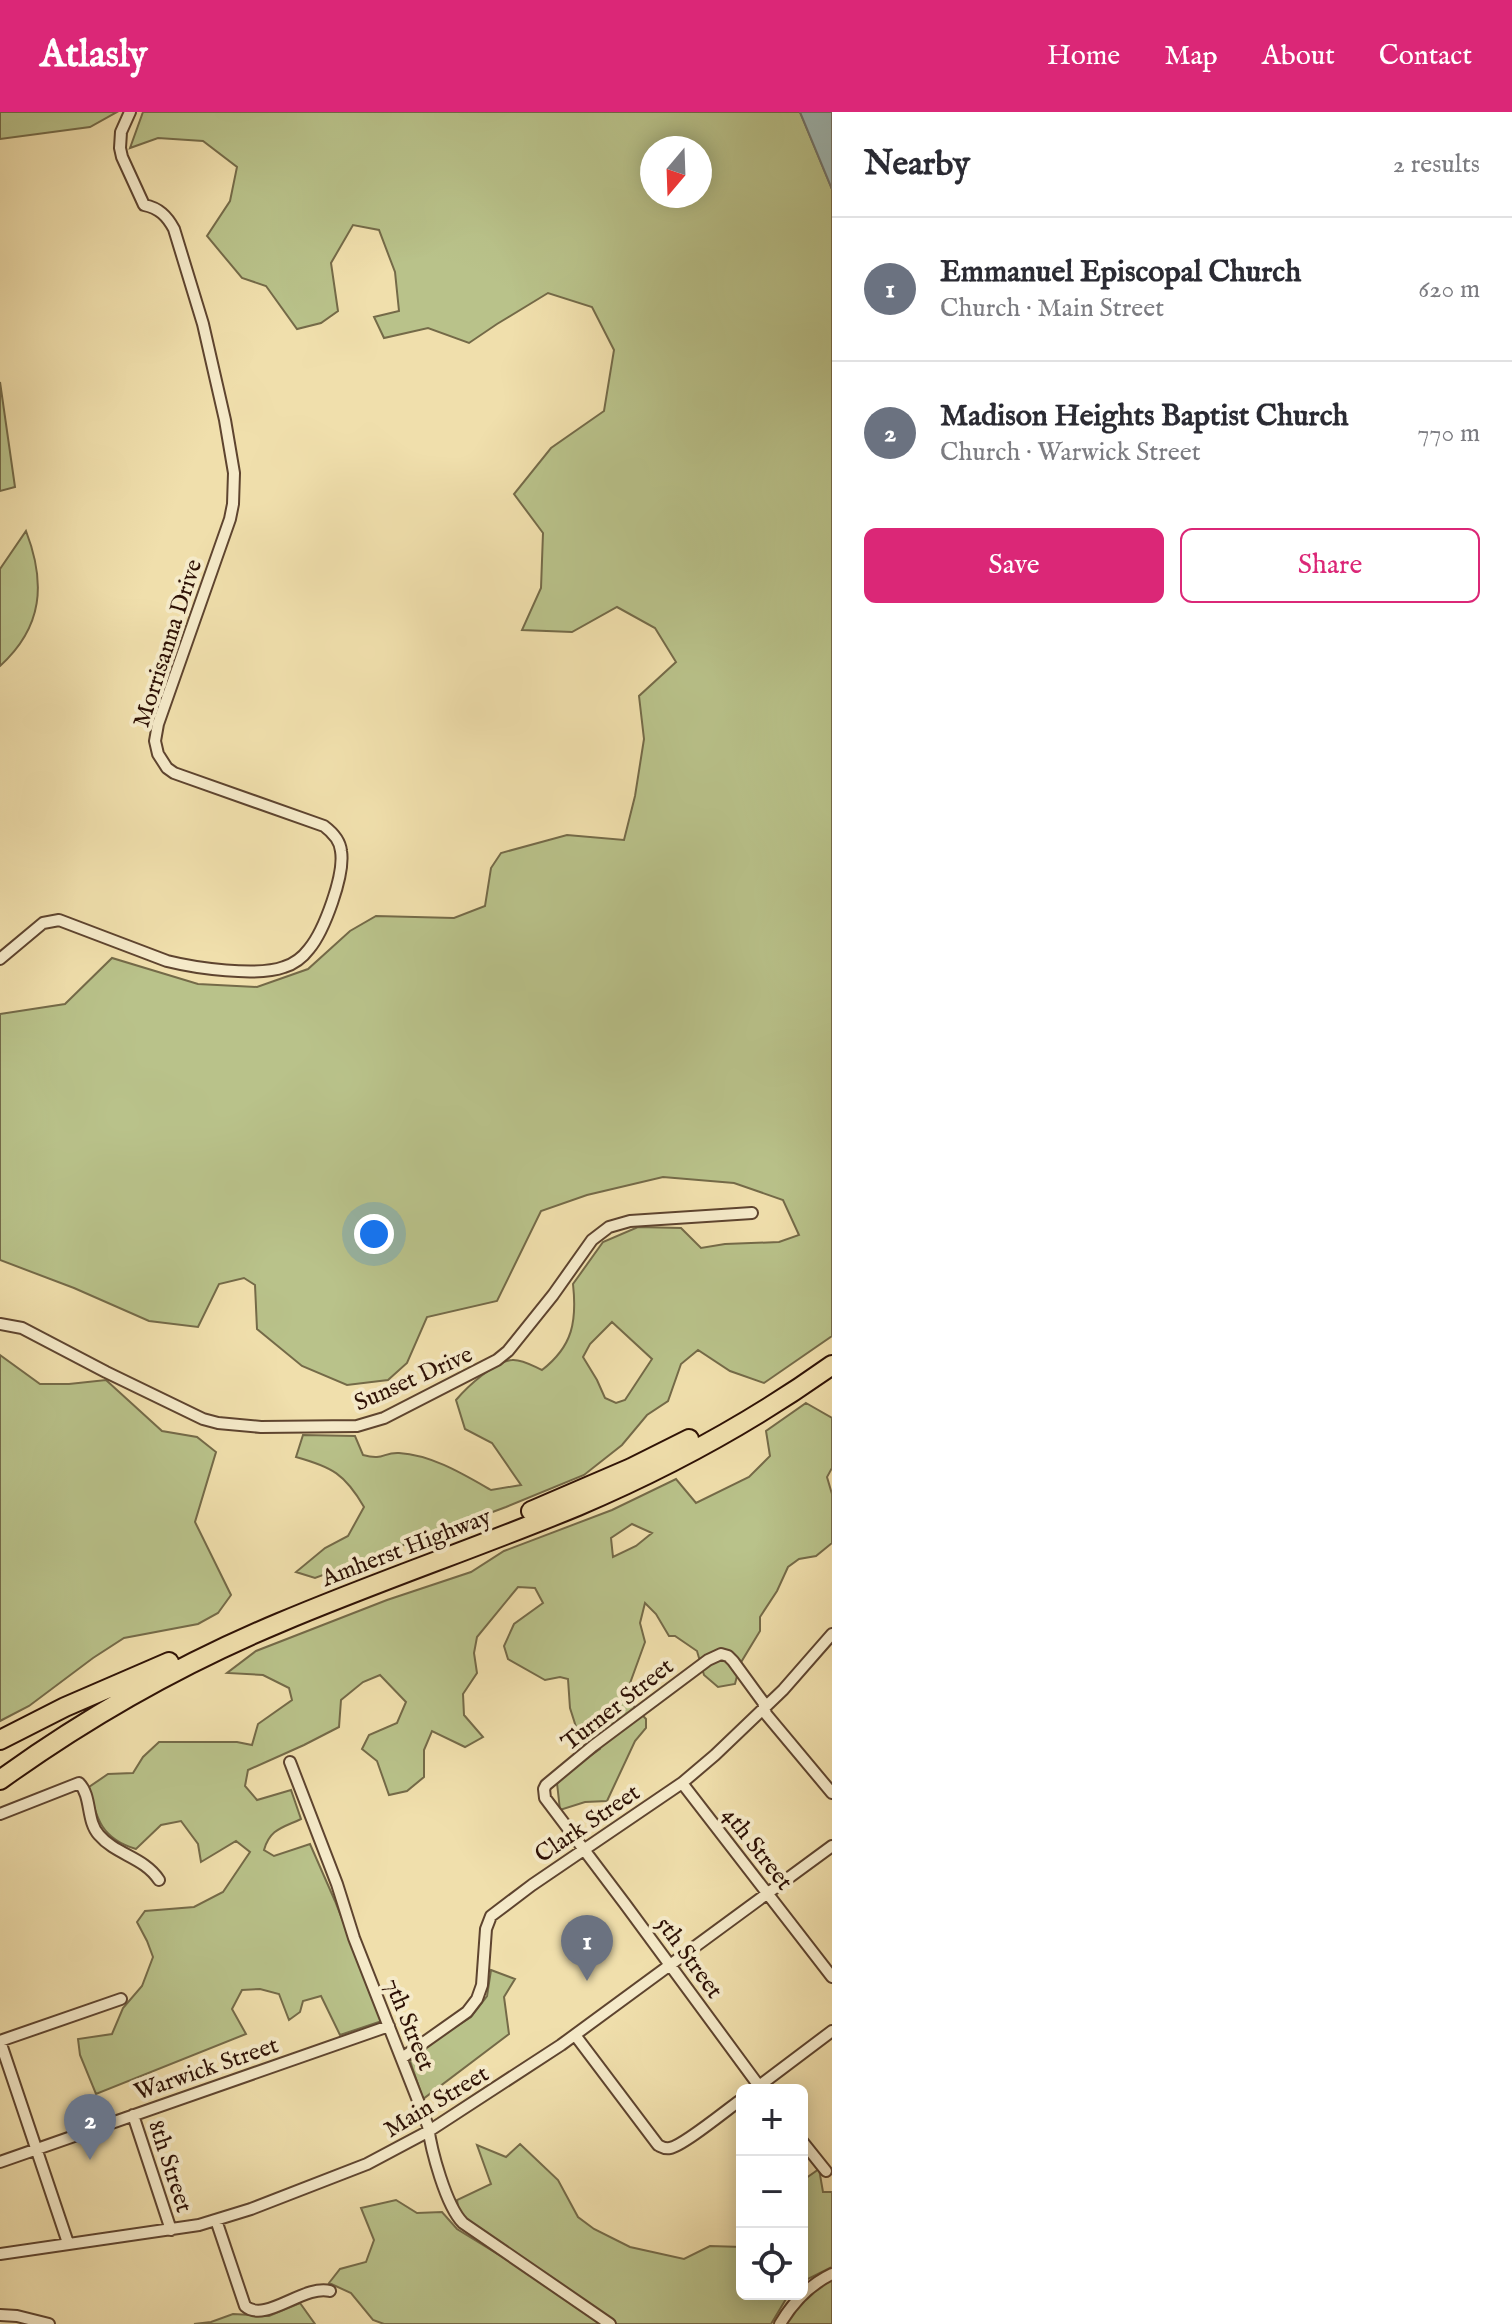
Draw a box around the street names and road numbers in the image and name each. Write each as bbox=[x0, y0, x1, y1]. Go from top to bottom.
street label: Morrisanna Drive bbox=[127, 555, 210, 732]
street label: Sunset Drive bbox=[350, 1340, 478, 1419]
street label: Amherst Highway bbox=[316, 1502, 496, 1595]
street label: Turner Street bbox=[556, 1652, 680, 1759]
street label: Clark Street bbox=[529, 1778, 646, 1871]
street label: 4th Street bbox=[715, 1801, 799, 1897]
street label: 5th Street bbox=[648, 1911, 729, 2005]
street label: 7th Street bbox=[376, 1974, 441, 2075]
street label: Warwick Street bbox=[130, 2030, 283, 2109]
street label: Main Street bbox=[379, 2059, 495, 2146]
street label: 8th Street bbox=[140, 2116, 199, 2217]

